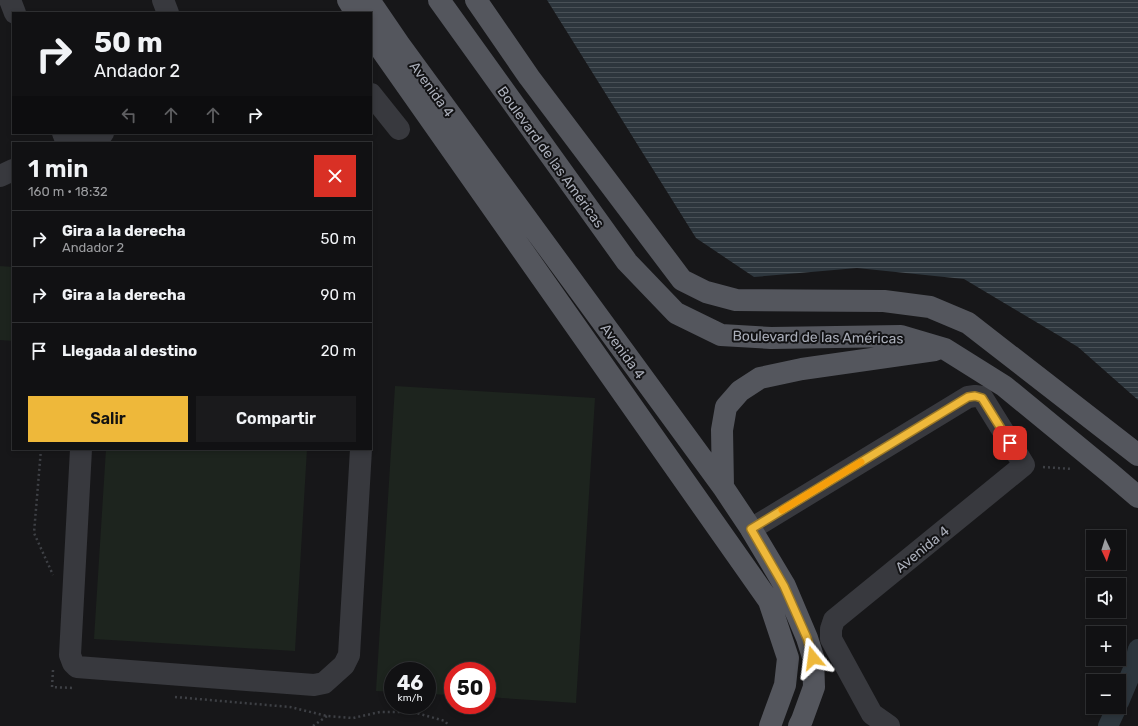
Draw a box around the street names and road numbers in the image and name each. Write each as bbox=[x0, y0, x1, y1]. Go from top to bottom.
street label: Avenida 4 bbox=[406, 58, 458, 121]
street label: Boulevard de las Américas bbox=[494, 83, 608, 231]
street label: Avenida 4 bbox=[597, 320, 649, 383]
street label: Boulevard de las Américas bbox=[732, 328, 904, 347]
street label: Avenida 4 bbox=[892, 522, 953, 576]

